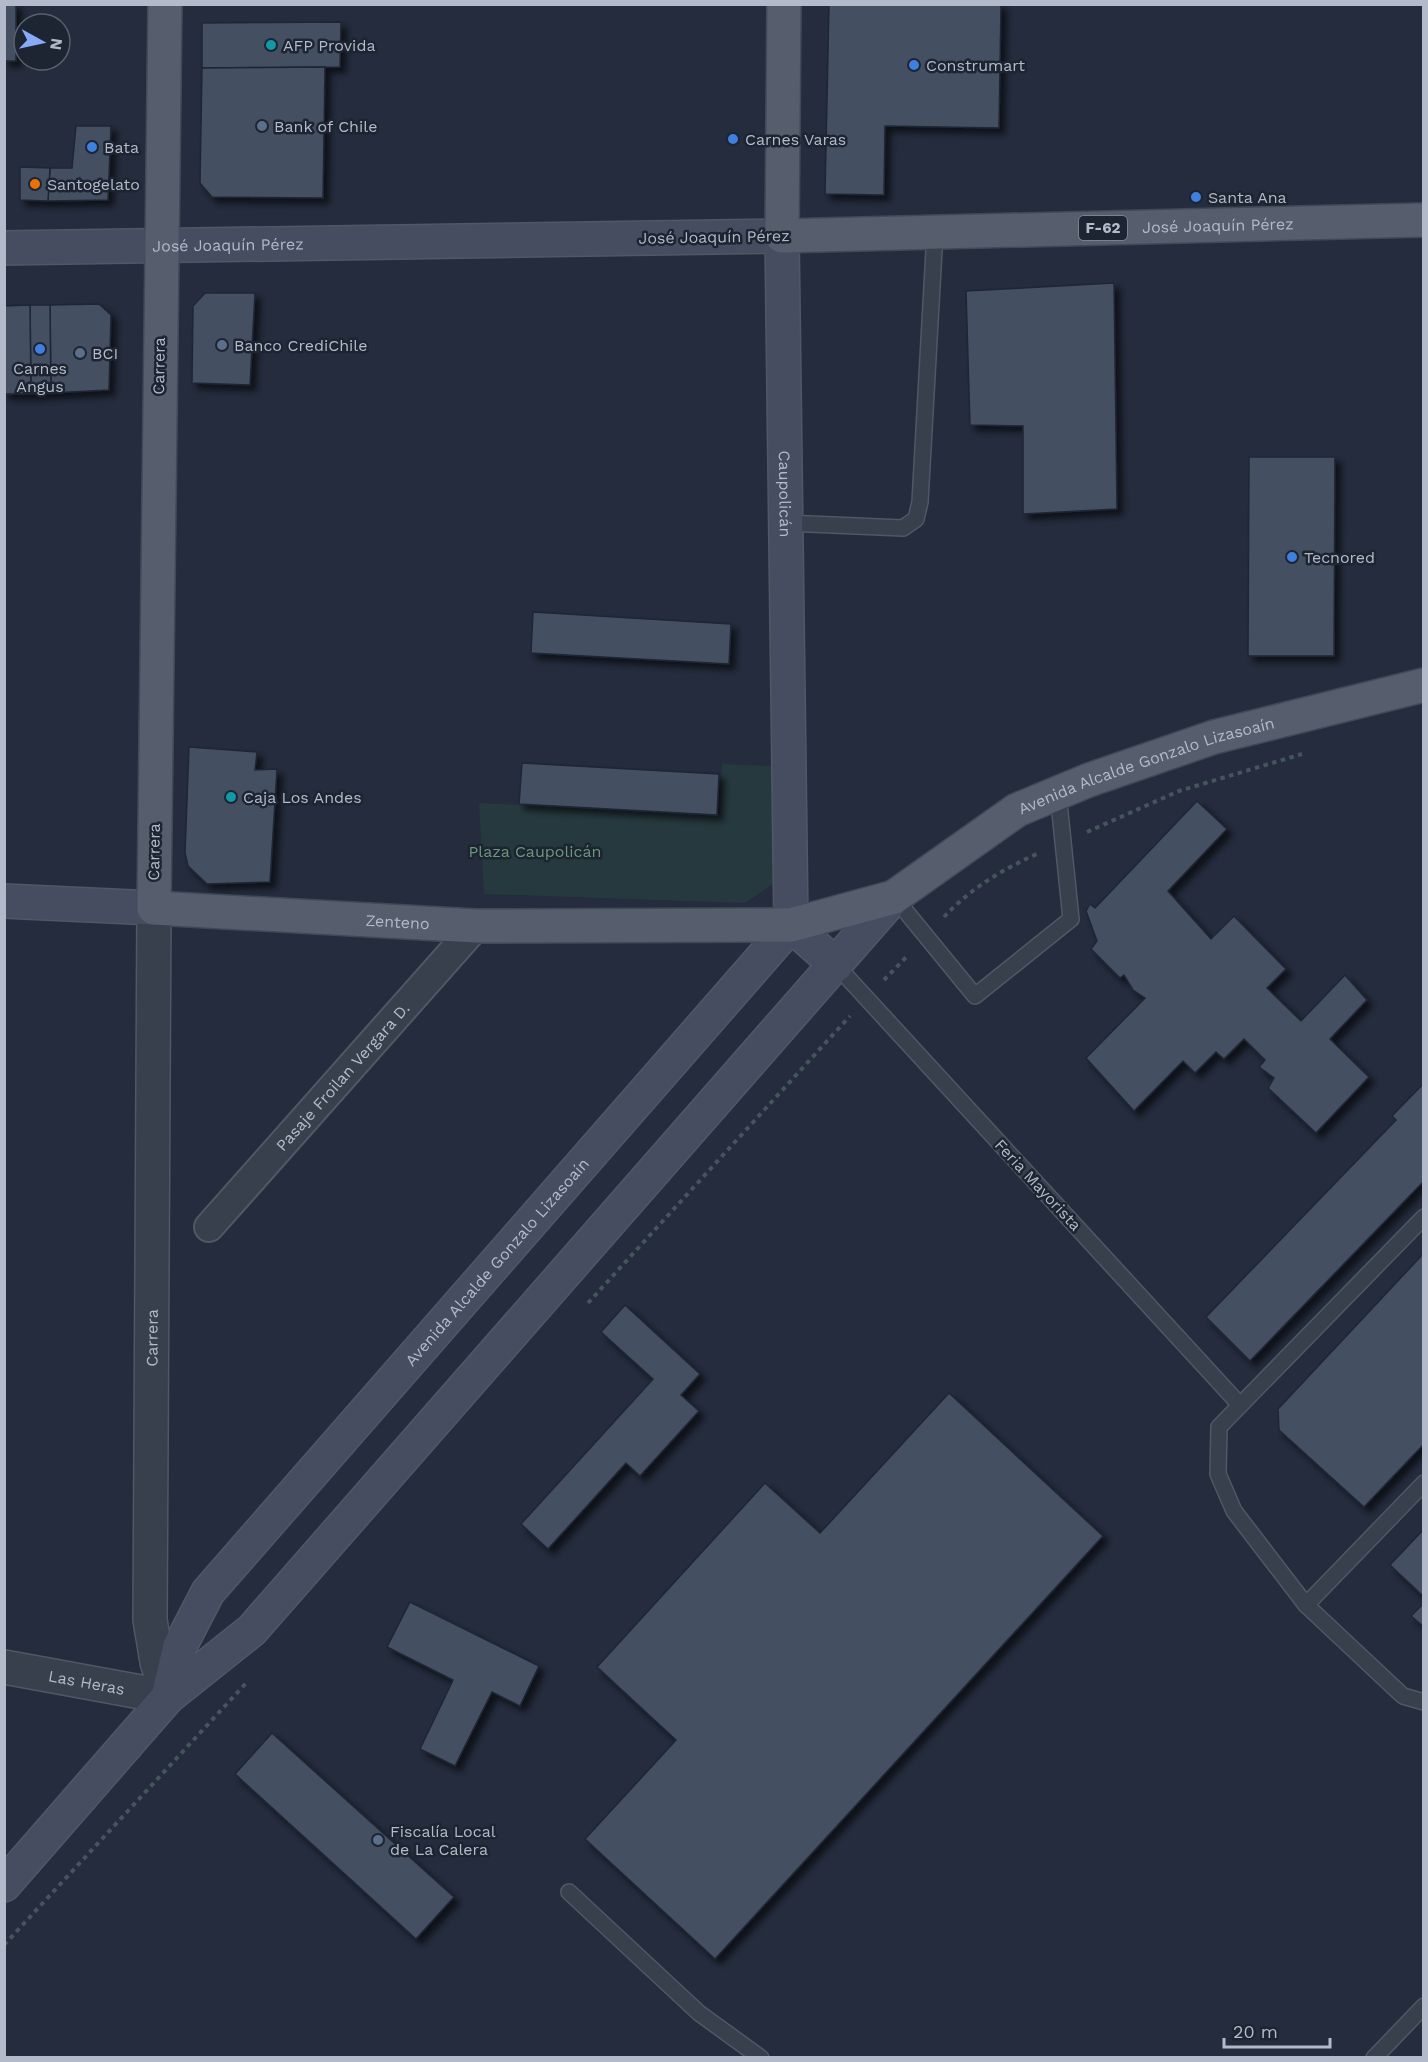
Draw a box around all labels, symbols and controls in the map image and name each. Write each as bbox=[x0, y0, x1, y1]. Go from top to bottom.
north arrow bbox=[12, 12, 72, 72]
place label: AFP Provida bbox=[283, 36, 375, 55]
text: N bbox=[46, 37, 67, 51]
marker: AFP Provida bbox=[264, 38, 278, 52]
place label: Construmart bbox=[926, 56, 1025, 75]
marker: Construmart bbox=[907, 58, 921, 72]
place label: Bank of Chile bbox=[274, 117, 377, 136]
marker: Bank of Chile bbox=[255, 119, 269, 133]
place label: Carnes Varas bbox=[745, 130, 846, 149]
marker: Carnes Varas bbox=[726, 132, 740, 146]
place label: Bata bbox=[104, 138, 139, 157]
marker: Bata bbox=[85, 140, 99, 154]
place label: Santogelato bbox=[47, 175, 140, 194]
marker: Santogelato bbox=[28, 177, 42, 191]
place label: Santa Ana bbox=[1208, 188, 1287, 207]
marker: Santa Ana bbox=[1189, 190, 1203, 204]
street label: José Joaquín Pérez bbox=[1142, 214, 1294, 237]
road number: F-62 bbox=[1079, 216, 1127, 240]
street label: José Joaquín Pérez bbox=[638, 226, 790, 248]
street label: José Joaquín Pérez bbox=[152, 234, 304, 255]
place label: Banco CrediChile bbox=[234, 336, 367, 355]
street label: Carrera bbox=[149, 337, 169, 395]
marker: Banco CrediChile bbox=[215, 338, 229, 352]
marker: Carnes Angus bbox=[33, 342, 47, 356]
place label: BCI bbox=[92, 344, 118, 363]
marker: BCI bbox=[73, 346, 87, 360]
place label: Carnes Angus bbox=[13, 359, 67, 396]
street label: Caupolicán bbox=[775, 450, 795, 537]
place label: Tecnored bbox=[1304, 548, 1375, 567]
marker: Tecnored bbox=[1285, 550, 1299, 564]
street label: Avenida Alcalde Gonzalo Lizasoaín bbox=[1015, 713, 1276, 818]
place label: Caja Los Andes bbox=[243, 788, 362, 807]
marker: Caja Los Andes bbox=[224, 790, 238, 804]
street label: Carrera bbox=[144, 823, 164, 881]
park label: Plaza Caupolicán bbox=[468, 842, 602, 861]
street label: Zenteno bbox=[365, 910, 430, 933]
street label: Pasaje Froilan Vergara D. bbox=[272, 999, 413, 1155]
street label: Feria Mayorista bbox=[991, 1135, 1085, 1235]
street label: Avenida Alcalde Gonzalo Lizasoaín bbox=[401, 1154, 593, 1370]
street label: Carrera bbox=[142, 1309, 161, 1367]
street label: Las Heras bbox=[47, 1666, 126, 1698]
place label: Fiscalía Local de La Calera bbox=[390, 1822, 496, 1859]
marker: Fiscalía Local de La Calera bbox=[371, 1833, 385, 1847]
scale bar bbox=[1224, 2011, 1330, 2049]
text: 20 m bbox=[1233, 2021, 1278, 2042]

